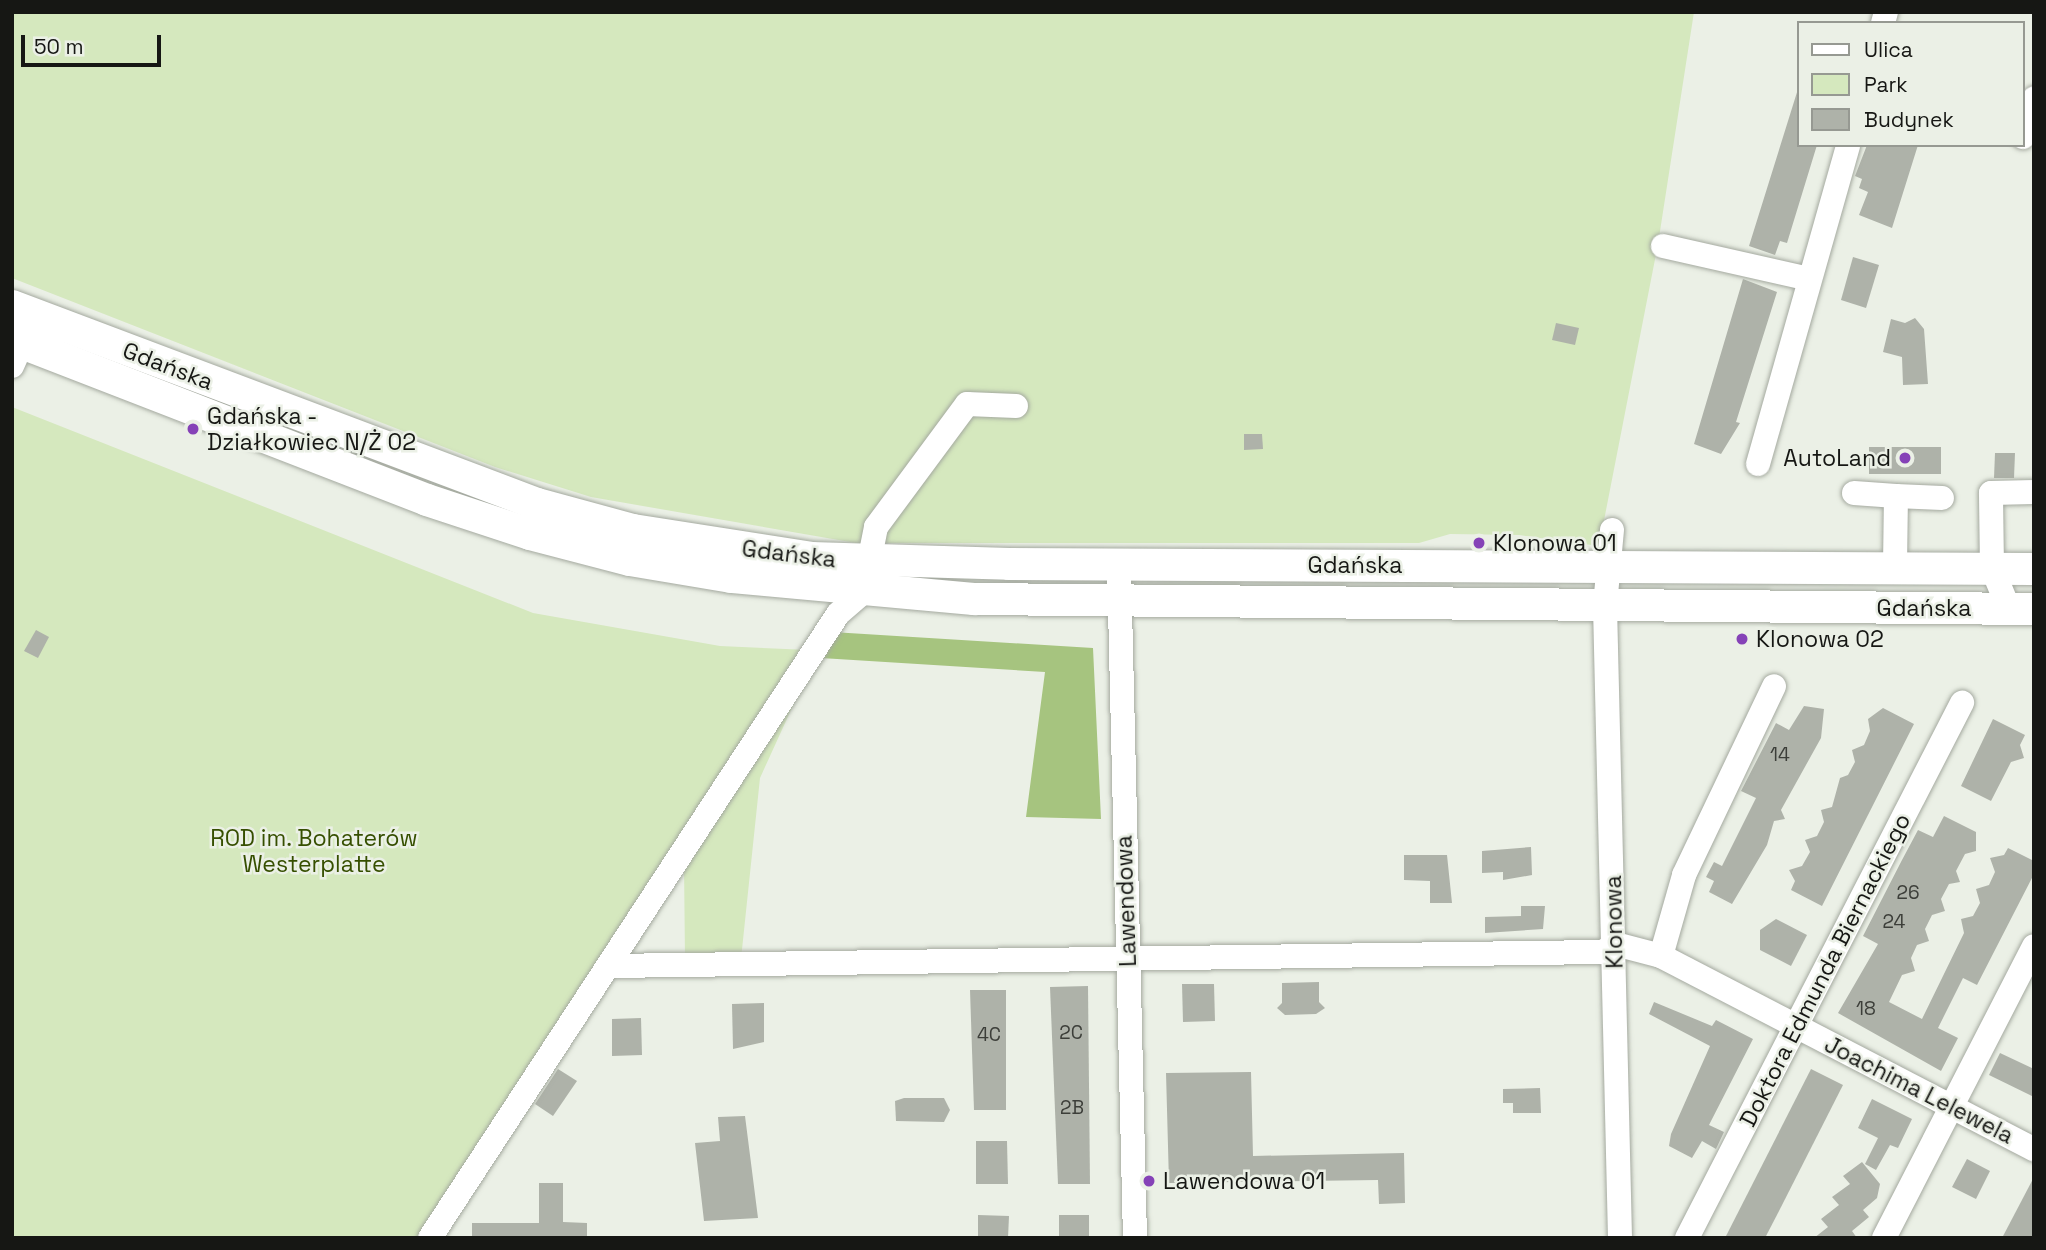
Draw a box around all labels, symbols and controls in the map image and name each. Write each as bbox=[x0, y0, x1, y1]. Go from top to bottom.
scale bar bbox=[24, 21, 164, 65]
legend bbox=[1798, 21, 2025, 147]
text: 50 m bbox=[34, 33, 84, 60]
text: Ulica bbox=[1864, 36, 1913, 63]
text: Park bbox=[1864, 71, 1908, 98]
text: Budynek bbox=[1864, 106, 1954, 133]
street label: Gdańska bbox=[119, 336, 217, 396]
place label: Gdańska - Działkowiec N/Ż 02 bbox=[207, 402, 416, 456]
marker: Gdańska - Działkowiec N/Ż 02 bbox=[185, 421, 201, 437]
place label: AutoLand bbox=[1783, 444, 1891, 472]
marker: AutoLand bbox=[1897, 450, 1913, 466]
place label: Klonowa 01 bbox=[1493, 529, 1617, 557]
street label: Gdańska bbox=[740, 535, 838, 573]
marker: Klonowa 01 bbox=[1471, 535, 1487, 551]
street label: Gdańska bbox=[1308, 551, 1402, 579]
street label: Gdańska bbox=[1877, 594, 1971, 622]
place label: Klonowa 02 bbox=[1756, 625, 1884, 653]
marker: Klonowa 02 bbox=[1734, 631, 1750, 647]
house number: 14 bbox=[1770, 744, 1790, 766]
street label: Doktora Edmunda Biernackiego bbox=[1734, 809, 1916, 1131]
park label: ROD im. Bohaterów Westerplatte bbox=[210, 824, 418, 878]
street label: Lawendowa bbox=[1110, 835, 1142, 967]
street label: Klonowa bbox=[1599, 875, 1629, 969]
house number: 26 bbox=[1896, 882, 1920, 904]
house number: 24 bbox=[1883, 911, 1905, 933]
house number: 18 bbox=[1856, 998, 1876, 1020]
house number: 2C bbox=[1059, 1022, 1083, 1044]
house number: 4C bbox=[977, 1024, 1001, 1046]
street label: Joachima Lelewela bbox=[1820, 1030, 2018, 1150]
house number: 2B bbox=[1060, 1097, 1084, 1119]
place label: Lawendowa 01 bbox=[1163, 1167, 1325, 1195]
marker: Lawendowa 01 bbox=[1141, 1173, 1157, 1189]

